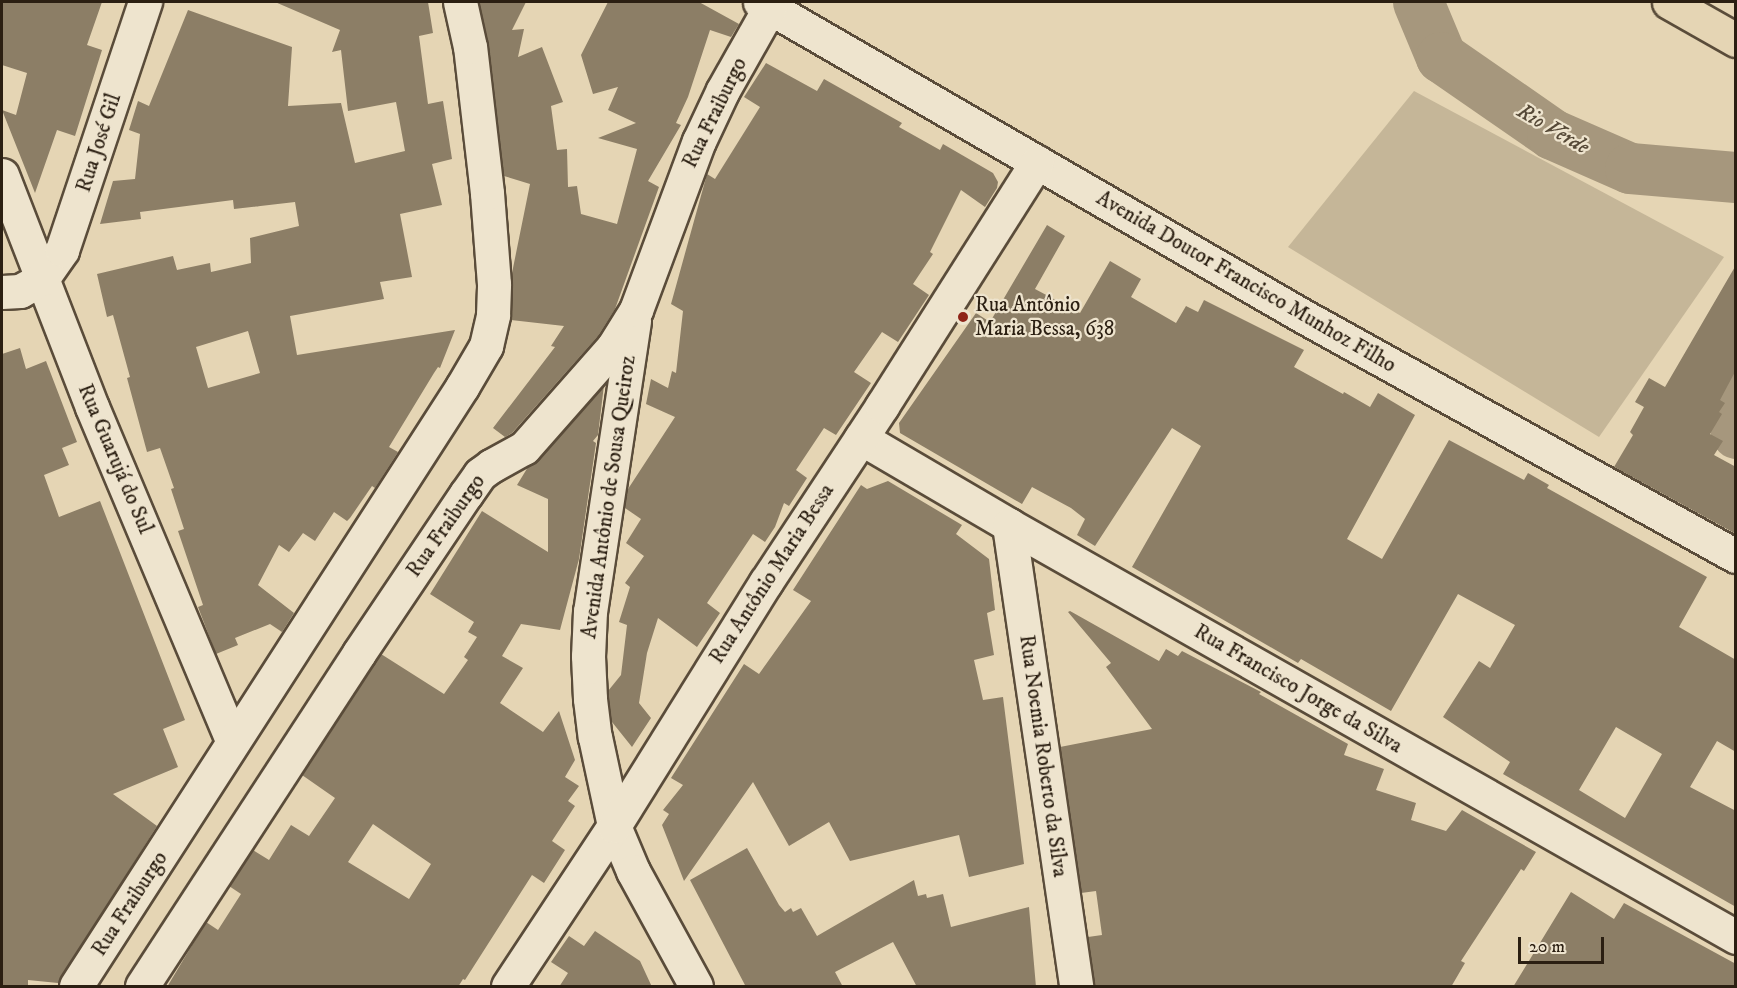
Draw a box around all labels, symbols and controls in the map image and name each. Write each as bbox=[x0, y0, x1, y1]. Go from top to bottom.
street label: Rua Fraiburgo bbox=[677, 54, 753, 172]
street label: Rua José Gil bbox=[71, 90, 127, 196]
water label: Rio Verde bbox=[1512, 98, 1594, 160]
street label: Avenida Doutor Francisco Munhoz Filho bbox=[1092, 186, 1400, 378]
place label: Rua Antônio Maria Bessa, 638 bbox=[975, 292, 1114, 342]
marker: Rua Antônio Maria Bessa, 638 bbox=[956, 310, 970, 324]
street label: Avenida Antônio de Sousa Queiroz bbox=[577, 354, 641, 640]
street label: Rua Guarujá do Sul bbox=[72, 380, 158, 538]
street label: Rua Fraiburgo bbox=[401, 470, 491, 582]
street label: Rua Antônio Maria Bessa bbox=[704, 479, 840, 669]
street label: Rua Francisco Jorge da Silva bbox=[1189, 619, 1407, 759]
street label: Rua Noemia Roberto da Silva bbox=[1014, 633, 1072, 879]
street label: Rua Fraiburgo bbox=[87, 847, 173, 961]
scale bar bbox=[1521, 925, 1606, 963]
text: 20 m bbox=[1529, 936, 1565, 958]

